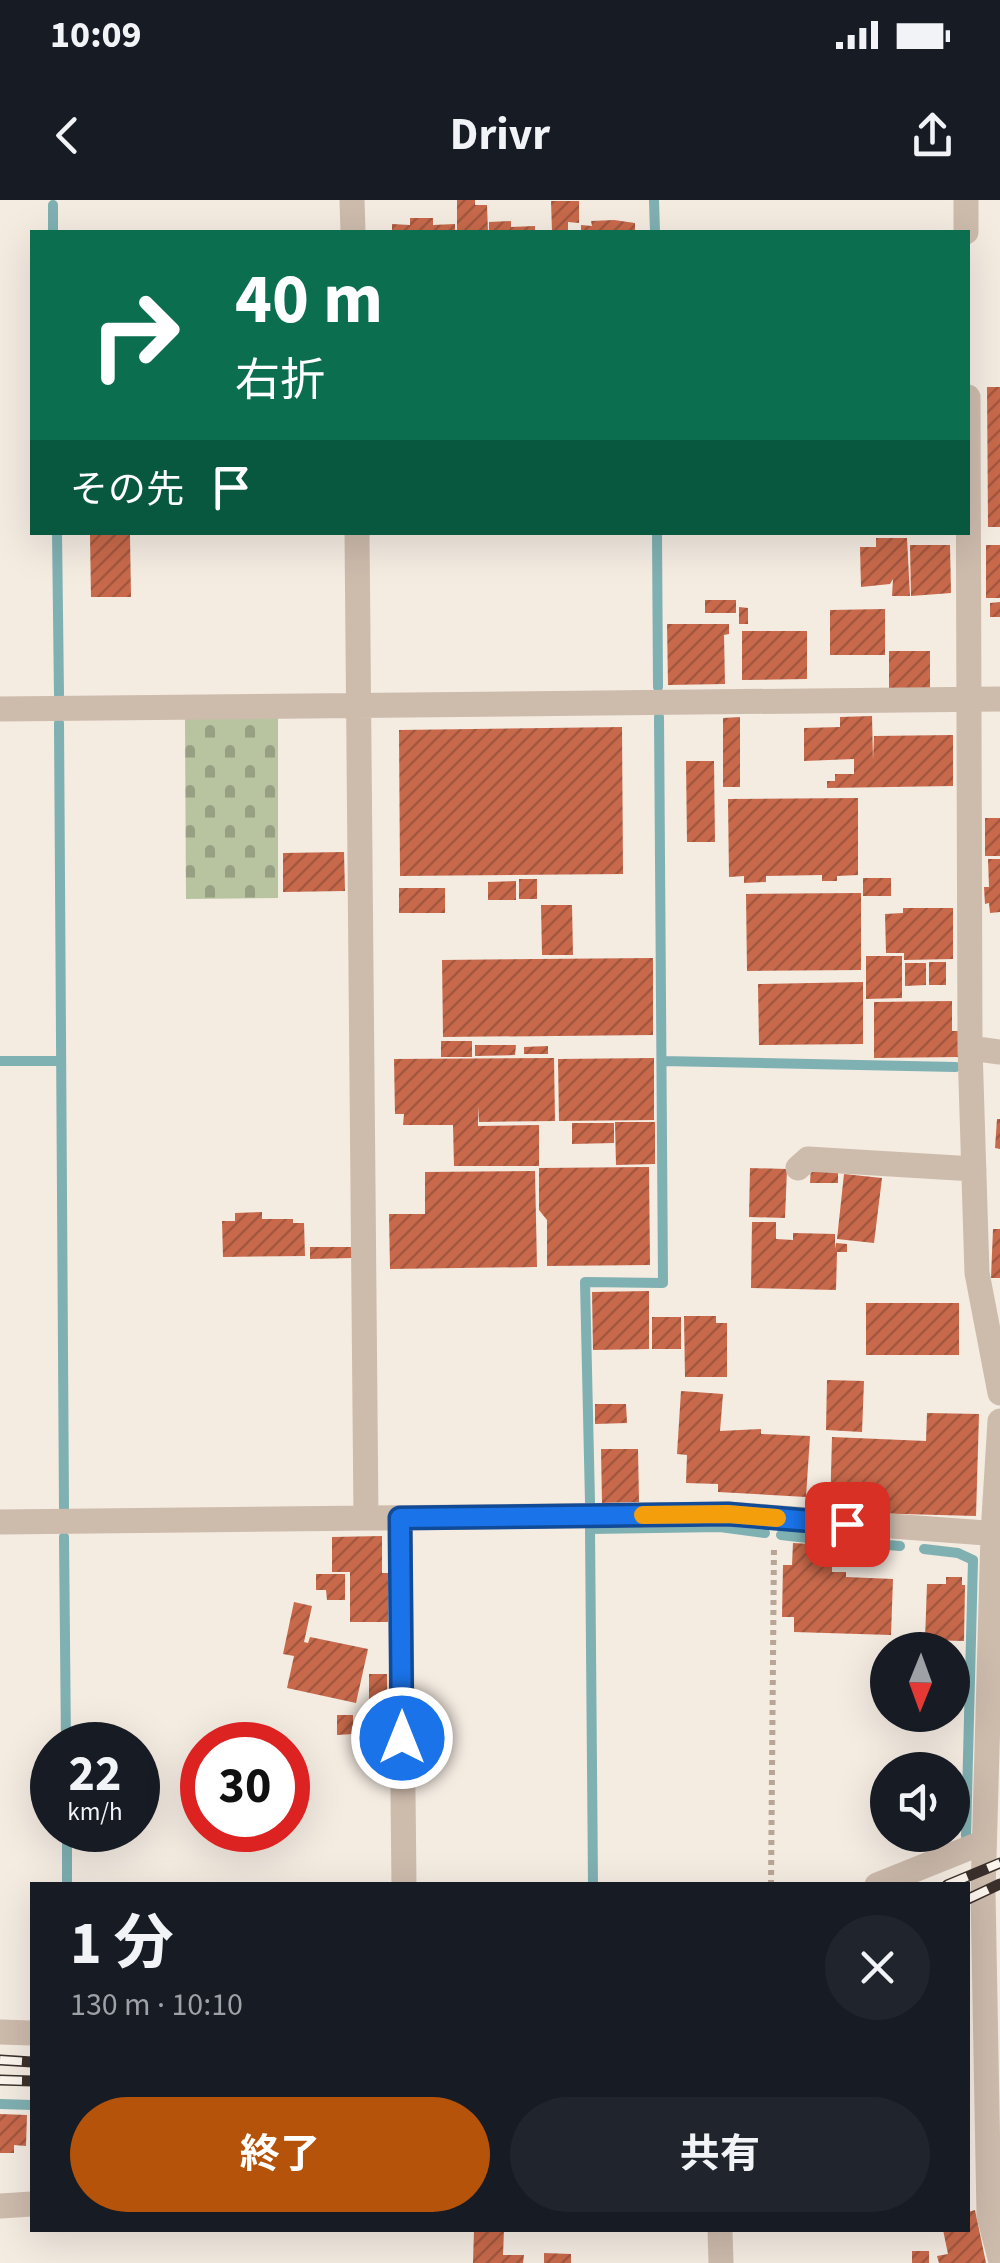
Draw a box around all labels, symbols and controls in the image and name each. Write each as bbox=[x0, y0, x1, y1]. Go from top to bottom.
text: 10:09 bbox=[50, 8, 142, 62]
text: Drivr bbox=[450, 103, 550, 167]
icon: back bbox=[40, 108, 95, 163]
icon: share bbox=[905, 108, 960, 163]
text: 40 m bbox=[235, 250, 383, 350]
icon: right bbox=[70, 270, 200, 400]
text: 右折 bbox=[235, 349, 325, 413]
icon: arrive bbox=[204, 460, 259, 515]
text: その先 bbox=[70, 463, 184, 517]
pin bbox=[805, 1482, 890, 1567]
icon: arrive bbox=[820, 1497, 875, 1552]
north arrow bbox=[870, 1632, 970, 1732]
map controls bbox=[870, 1632, 970, 1852]
position arrow bbox=[350, 1686, 454, 1790]
speed limit sign: 30 bbox=[180, 1722, 310, 1852]
text: 22 bbox=[69, 1739, 121, 1810]
button: sound bbox=[870, 1752, 970, 1852]
text: km/h bbox=[67, 1794, 123, 1830]
text: 1 分 bbox=[70, 1902, 174, 1987]
button: close bbox=[825, 1915, 930, 2020]
text: 130 m · 10:10 bbox=[70, 1982, 243, 2028]
button: 終了 bbox=[70, 2097, 490, 2212]
button: 共有 bbox=[510, 2097, 930, 2212]

